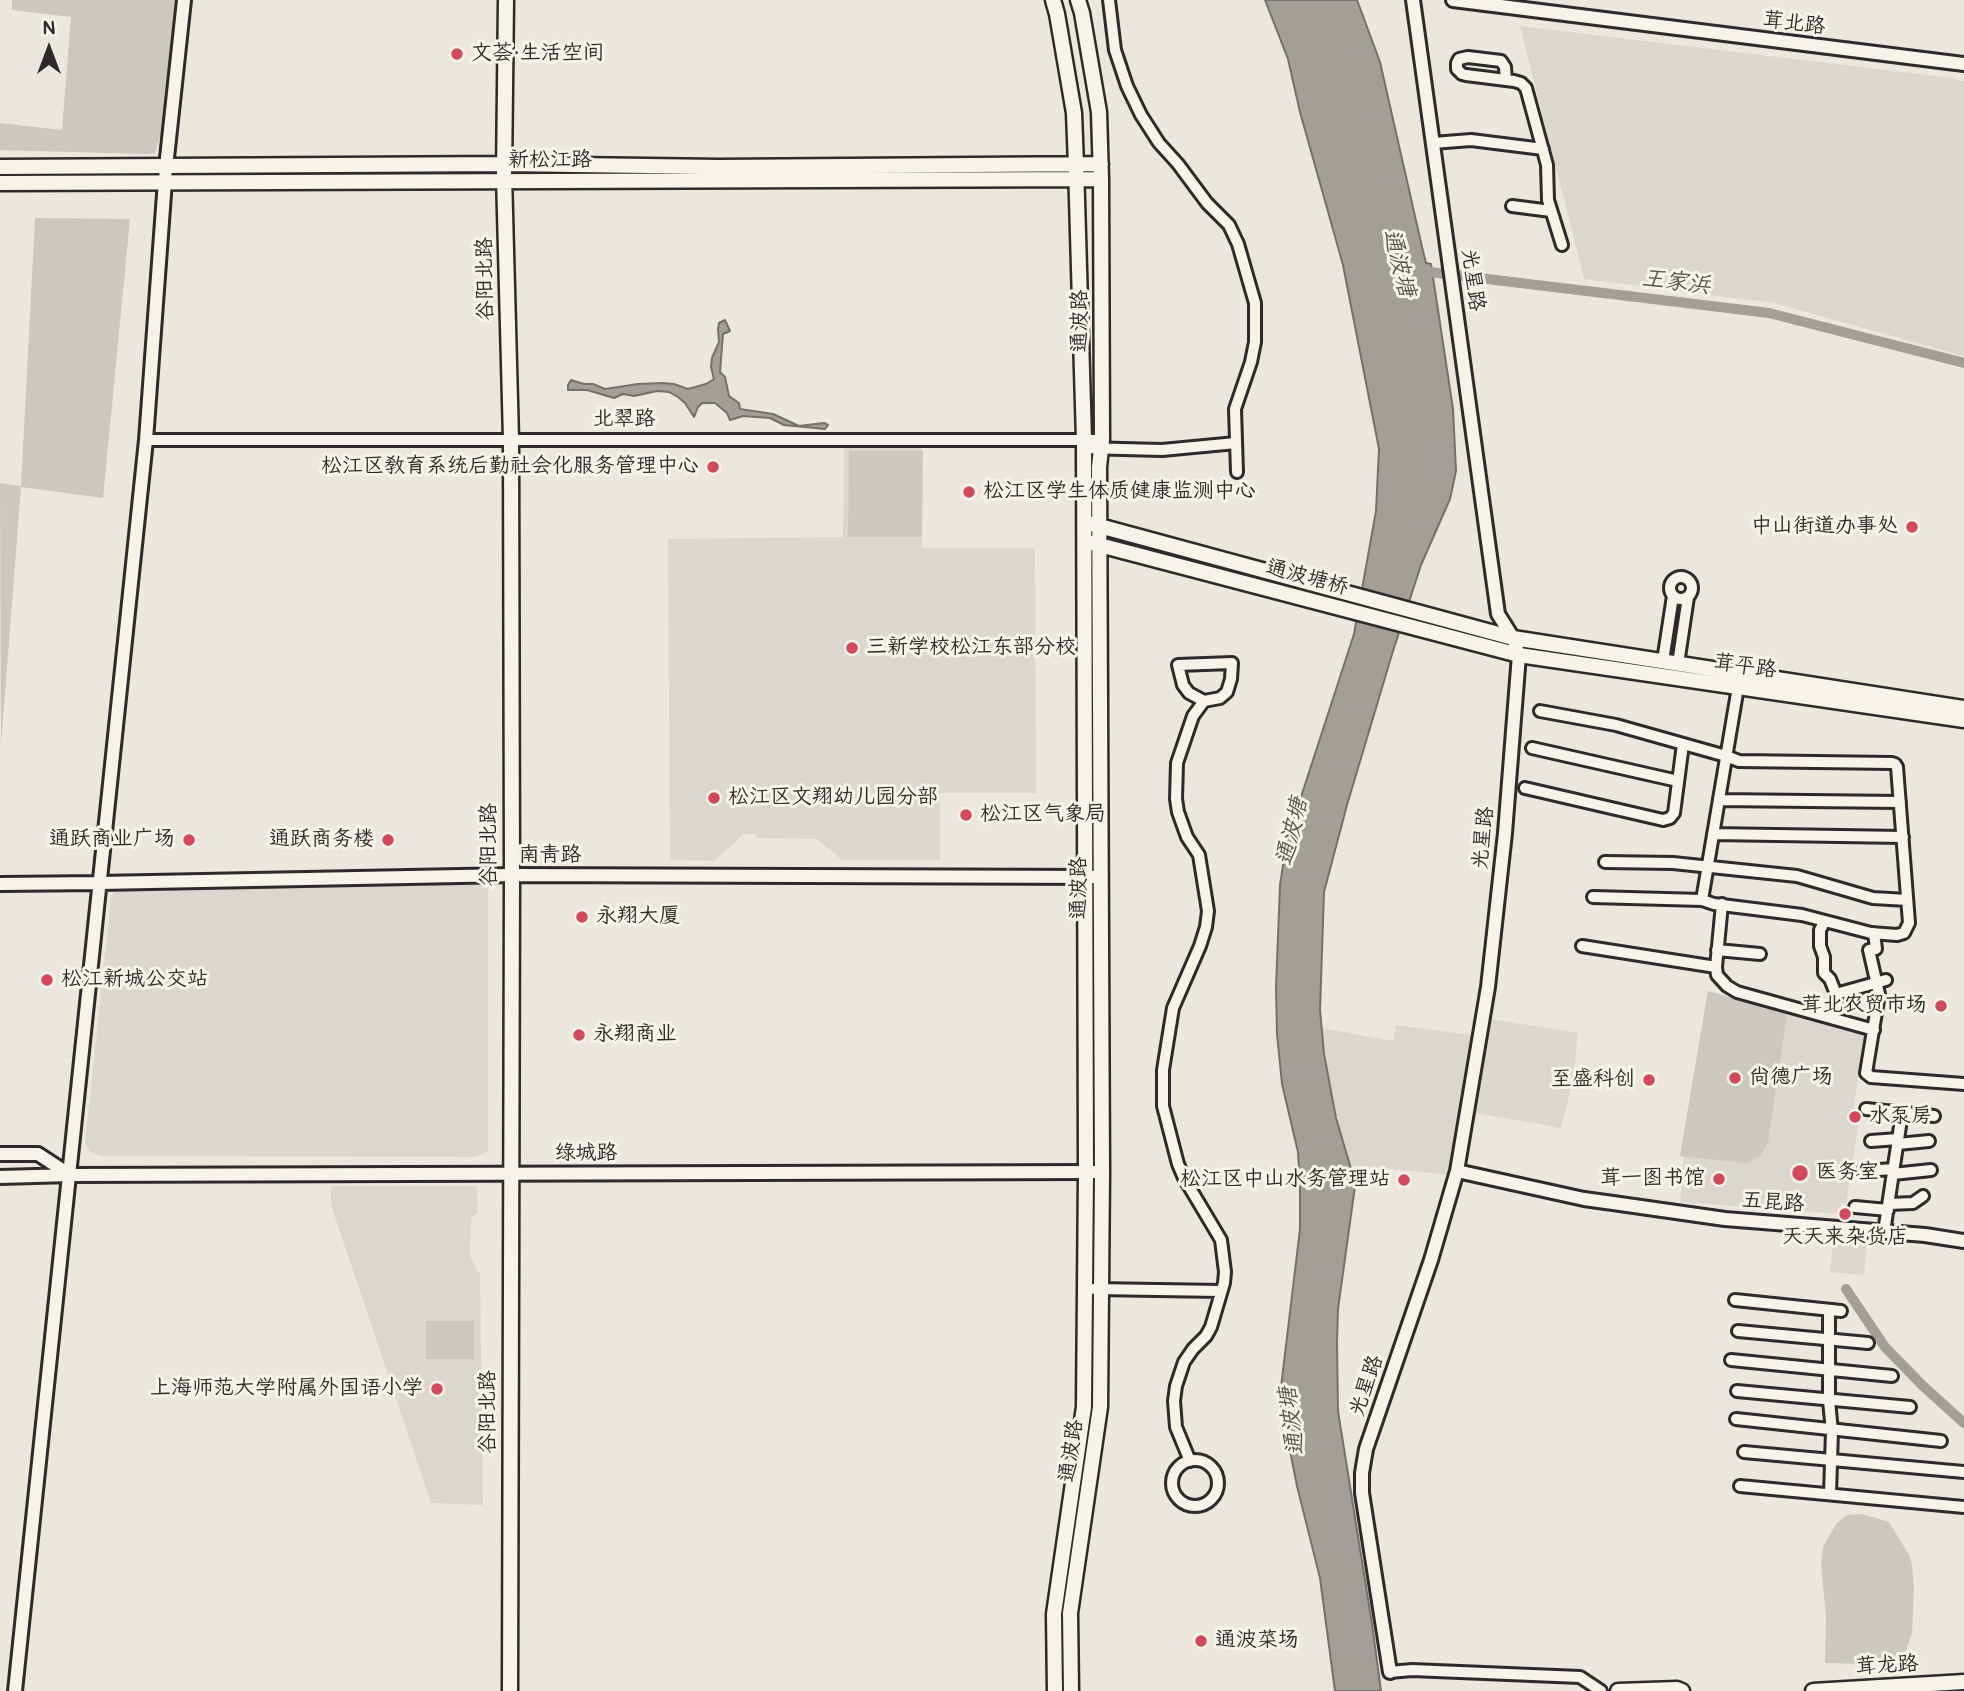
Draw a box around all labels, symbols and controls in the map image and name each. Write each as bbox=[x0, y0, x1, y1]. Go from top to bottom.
street label: 茸北路 bbox=[1761, 8, 1827, 40]
north arrow bbox=[14, 14, 84, 84]
text: N bbox=[43, 16, 55, 40]
place label: 文荟·生活空间 bbox=[471, 41, 604, 67]
marker: 文荟·生活空间 bbox=[449, 46, 465, 62]
street label: 新松江路 bbox=[508, 148, 592, 174]
water label: 通波塘 bbox=[1376, 226, 1420, 300]
street label: 谷阳北路 bbox=[473, 237, 499, 321]
street label: 光星路 bbox=[1455, 247, 1489, 313]
water label: 王家浜 bbox=[1640, 265, 1712, 301]
street label: 通波路 bbox=[1068, 290, 1094, 352]
street label: 北翠路 bbox=[593, 407, 655, 433]
place label: 松江区教育系统后勤社会化服务管理中心 bbox=[321, 454, 699, 480]
marker: 松江区教育系统后勤社会化服务管理中心 bbox=[705, 459, 721, 475]
place label: 松江区学生体质健康监测中心 bbox=[983, 479, 1256, 505]
marker: 松江区学生体质健康监测中心 bbox=[961, 484, 977, 500]
place label: 中山街道办事处 bbox=[1751, 514, 1898, 540]
marker: 中山街道办事处 bbox=[1904, 519, 1920, 535]
street label: 通波塘桥 bbox=[1263, 555, 1351, 601]
place label: 三新学校松江东部分校 bbox=[866, 635, 1076, 661]
marker: 三新学校松江东部分校 bbox=[844, 640, 860, 656]
street label: 茸平路 bbox=[1712, 650, 1778, 684]
place label: 松江区文翔幼儿园分部 bbox=[728, 785, 938, 811]
marker: 松江区文翔幼儿园分部 bbox=[706, 790, 722, 806]
water label: 通波塘 bbox=[1271, 795, 1315, 869]
place label: 松江区气象局 bbox=[980, 802, 1106, 828]
street label: 谷阳北路 bbox=[477, 803, 503, 887]
street label: 光星路 bbox=[1468, 805, 1500, 871]
marker: 松江区气象局 bbox=[958, 807, 974, 823]
place label: 通跃商业广场 bbox=[49, 827, 175, 853]
place label: 通跃商务楼 bbox=[269, 827, 374, 853]
marker: 通跃商业广场 bbox=[181, 832, 197, 848]
marker: 通跃商务楼 bbox=[380, 832, 396, 848]
street label: 南青路 bbox=[519, 843, 581, 869]
street label: 通波路 bbox=[1067, 857, 1093, 919]
place label: 永翔大厦 bbox=[596, 904, 680, 930]
marker: 永翔大厦 bbox=[574, 909, 590, 925]
place label: 松江新城公交站 bbox=[61, 967, 208, 993]
marker: 松江新城公交站 bbox=[39, 972, 55, 988]
place label: 茸北农贸市场 bbox=[1801, 993, 1927, 1019]
marker: 茸北农贸市场 bbox=[1933, 998, 1949, 1014]
place label: 永翔商业 bbox=[593, 1022, 677, 1048]
marker: 永翔商业 bbox=[571, 1027, 587, 1043]
place label: 尚德广场 bbox=[1749, 1065, 1833, 1091]
place label: 至盛科创 bbox=[1551, 1067, 1635, 1093]
marker: 尚德广场 bbox=[1727, 1070, 1743, 1086]
marker: 至盛科创 bbox=[1641, 1072, 1657, 1088]
place label: 水泵房 bbox=[1869, 1104, 1932, 1130]
marker: 水泵房 bbox=[1847, 1109, 1863, 1125]
street label: 绿城路 bbox=[555, 1141, 617, 1167]
place label: 医务室 bbox=[1816, 1160, 1879, 1186]
marker: 医务室 bbox=[1790, 1163, 1810, 1183]
place label: 茸一图书馆 bbox=[1600, 1166, 1705, 1192]
place label: 松江区中山水务管理站 bbox=[1180, 1167, 1390, 1193]
marker: 茸一图书馆 bbox=[1711, 1171, 1727, 1187]
marker: 松江区中山水务管理站 bbox=[1396, 1172, 1412, 1188]
street label: 五昆路 bbox=[1741, 1188, 1805, 1218]
marker: 天天来杂货店 bbox=[1837, 1206, 1853, 1222]
place label: 天天来杂货店 bbox=[1782, 1225, 1908, 1251]
street label: 光星路 bbox=[1345, 1352, 1389, 1420]
street label: 谷阳北路 bbox=[476, 1370, 502, 1454]
place label: 上海师范大学附属外国语小学 bbox=[150, 1376, 423, 1402]
marker: 上海师范大学附属外国语小学 bbox=[429, 1381, 445, 1397]
water label: 通波塘 bbox=[1275, 1385, 1311, 1457]
street label: 通波路 bbox=[1055, 1418, 1089, 1484]
place label: 通波菜场 bbox=[1215, 1628, 1299, 1654]
marker: 通波菜场 bbox=[1193, 1633, 1209, 1649]
street label: 茸龙路 bbox=[1855, 1652, 1919, 1680]

